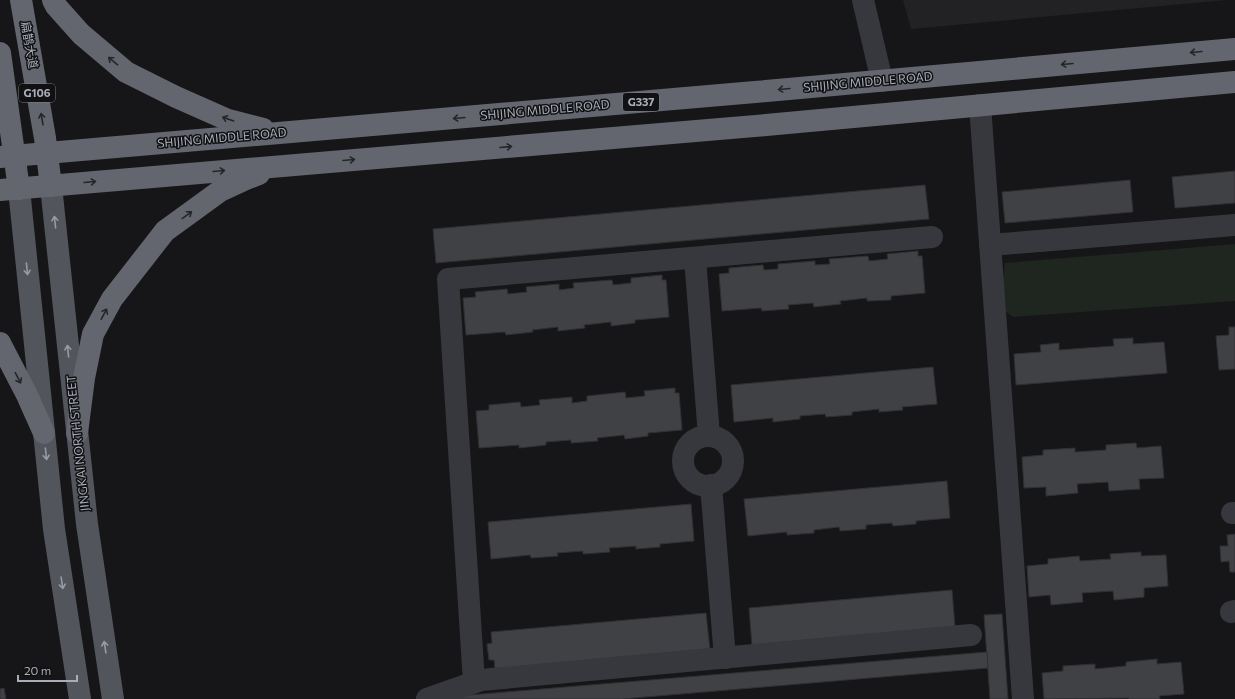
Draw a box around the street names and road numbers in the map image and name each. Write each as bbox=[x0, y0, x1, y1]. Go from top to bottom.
street label: 扁鹊大道 bbox=[19, 20, 41, 70]
street label: SHIJING MIDDLE ROAD bbox=[803, 68, 933, 95]
road number: G106 bbox=[19, 84, 55, 102]
road number: G337 bbox=[623, 93, 659, 111]
street label: SHIJING MIDDLE ROAD bbox=[480, 96, 610, 123]
street label: SHIJING MIDDLE ROAD bbox=[157, 124, 287, 151]
street label: JINGKAI NORTH STREET bbox=[63, 374, 92, 512]

